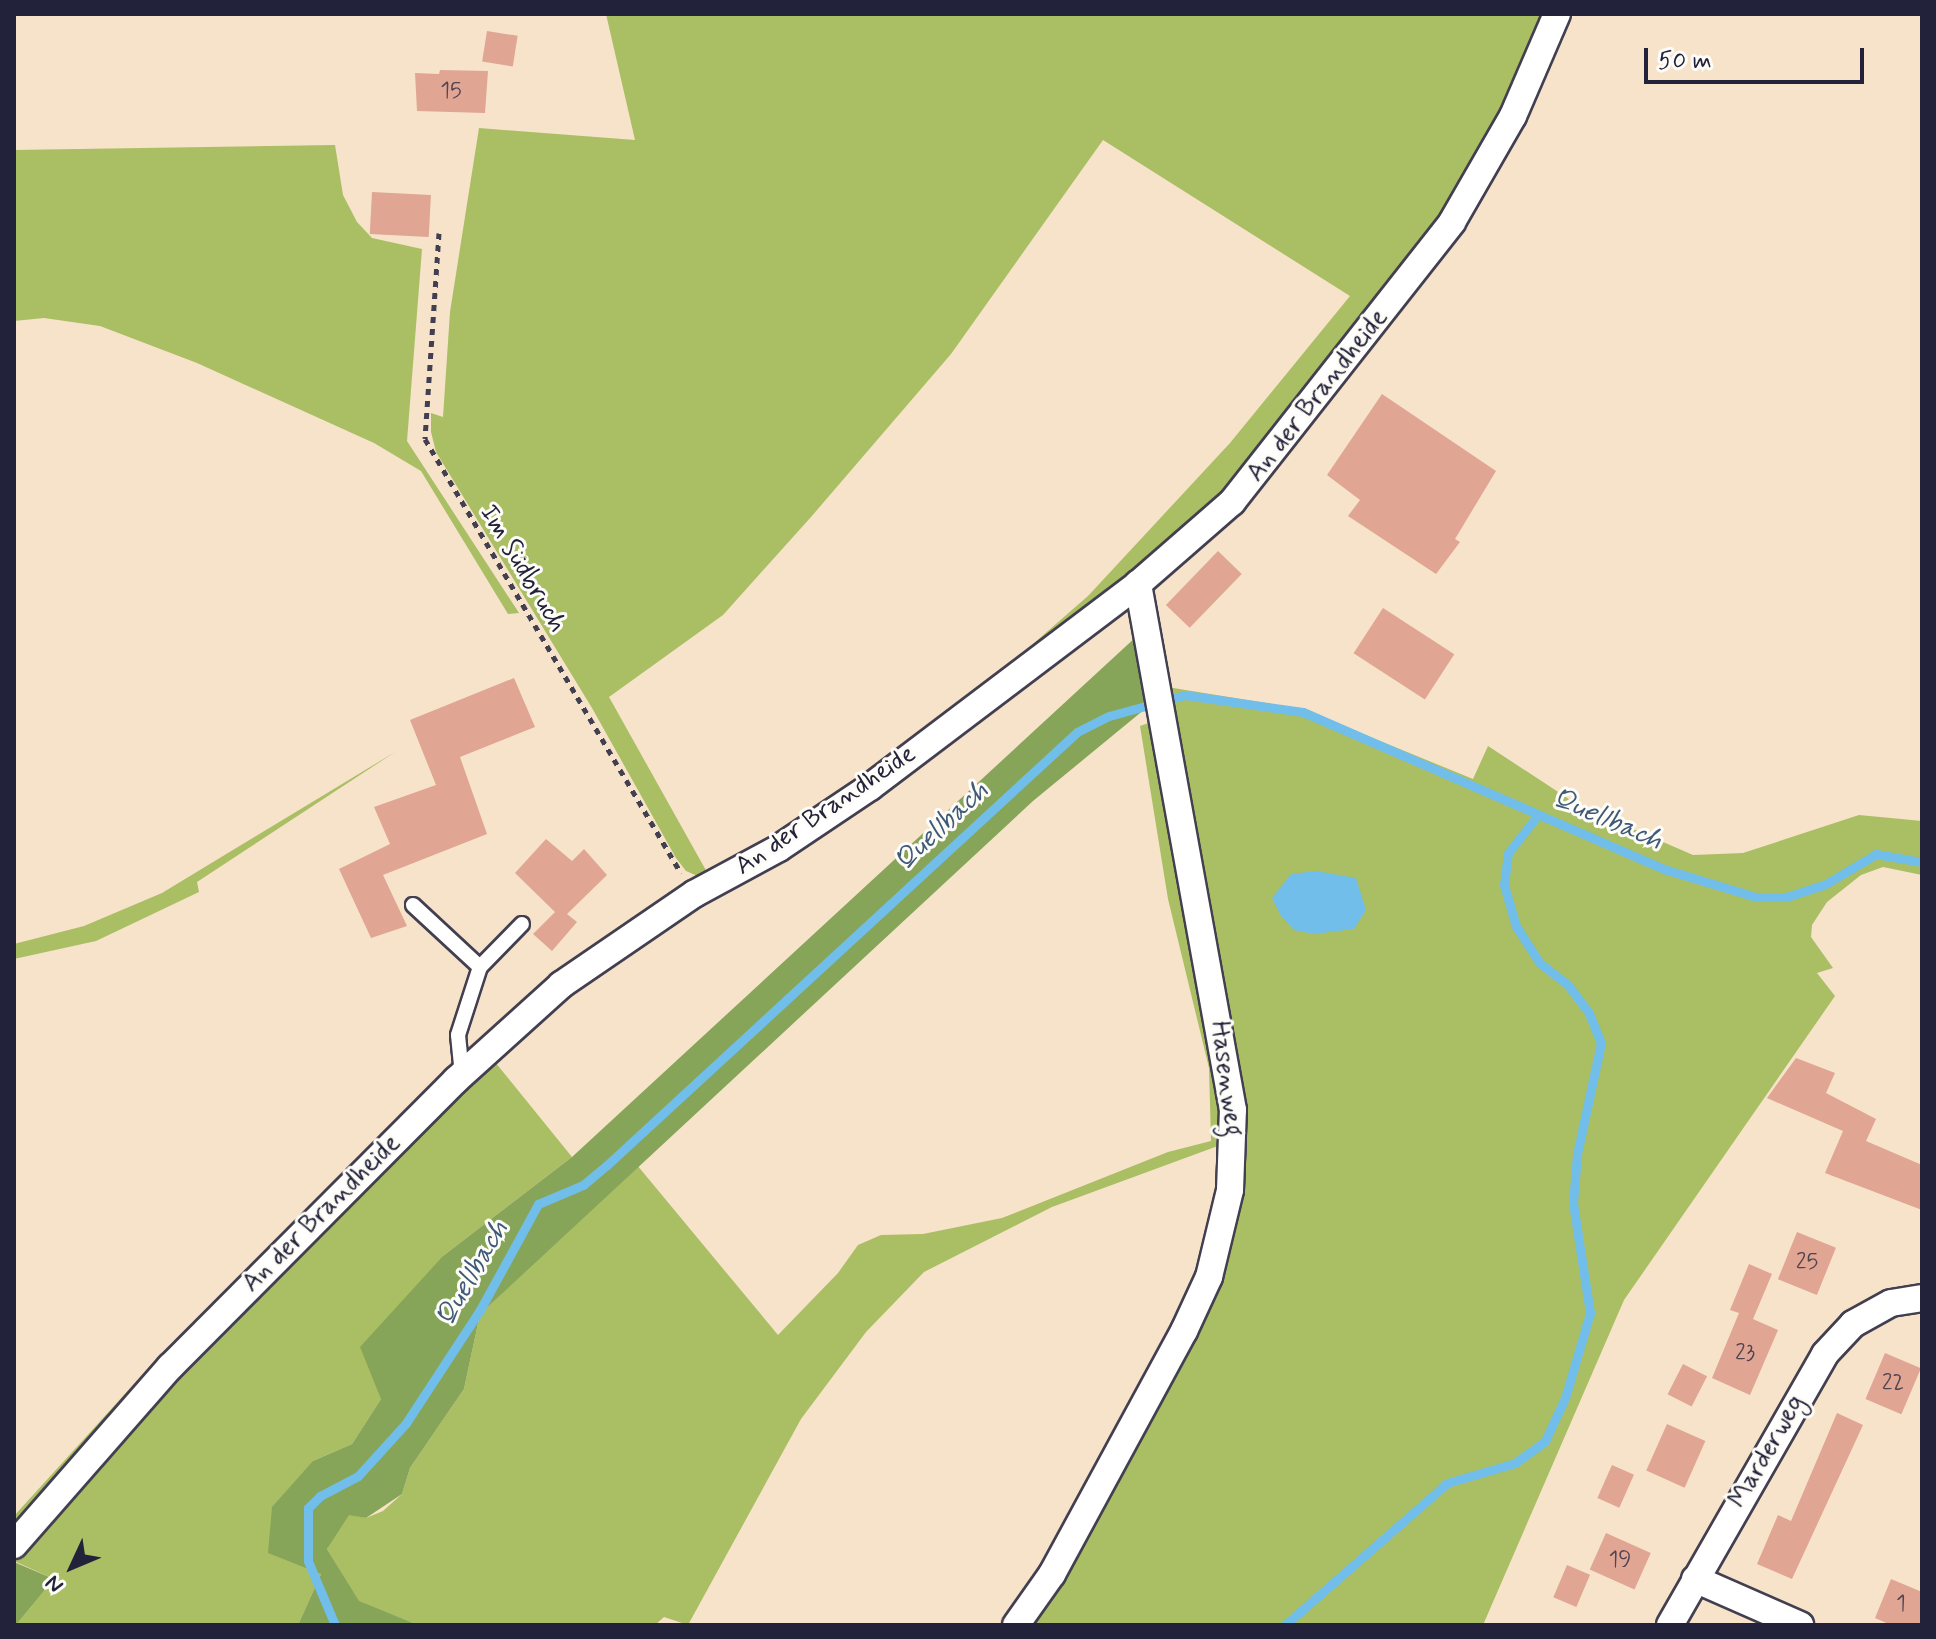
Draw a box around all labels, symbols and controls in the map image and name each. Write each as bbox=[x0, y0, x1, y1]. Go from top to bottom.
scale bar bbox=[1648, 32, 1868, 82]
text: 50 m bbox=[1658, 46, 1712, 77]
house number: 15 bbox=[440, 79, 462, 105]
street label: An der Brandheide bbox=[1241, 304, 1395, 488]
street label: Im Südbruch bbox=[472, 499, 572, 639]
street label: An der Brandheide bbox=[731, 740, 921, 882]
water label: Quellbach bbox=[888, 775, 996, 879]
water label: Quellbach bbox=[1547, 782, 1667, 858]
street label: Hasenweg bbox=[1202, 1019, 1248, 1139]
street label: An der Brandheide bbox=[237, 1129, 407, 1299]
water label: Quellbach bbox=[429, 1215, 517, 1333]
house number: 25 bbox=[1796, 1250, 1818, 1276]
house number: 23 bbox=[1735, 1341, 1755, 1367]
house number: 22 bbox=[1882, 1371, 1904, 1397]
street label: Marderweg bbox=[1723, 1390, 1813, 1514]
north arrow bbox=[32, 1527, 112, 1607]
house number: 19 bbox=[1609, 1548, 1631, 1574]
text: N bbox=[40, 1569, 70, 1599]
house number: 1 bbox=[1896, 1592, 1906, 1618]

